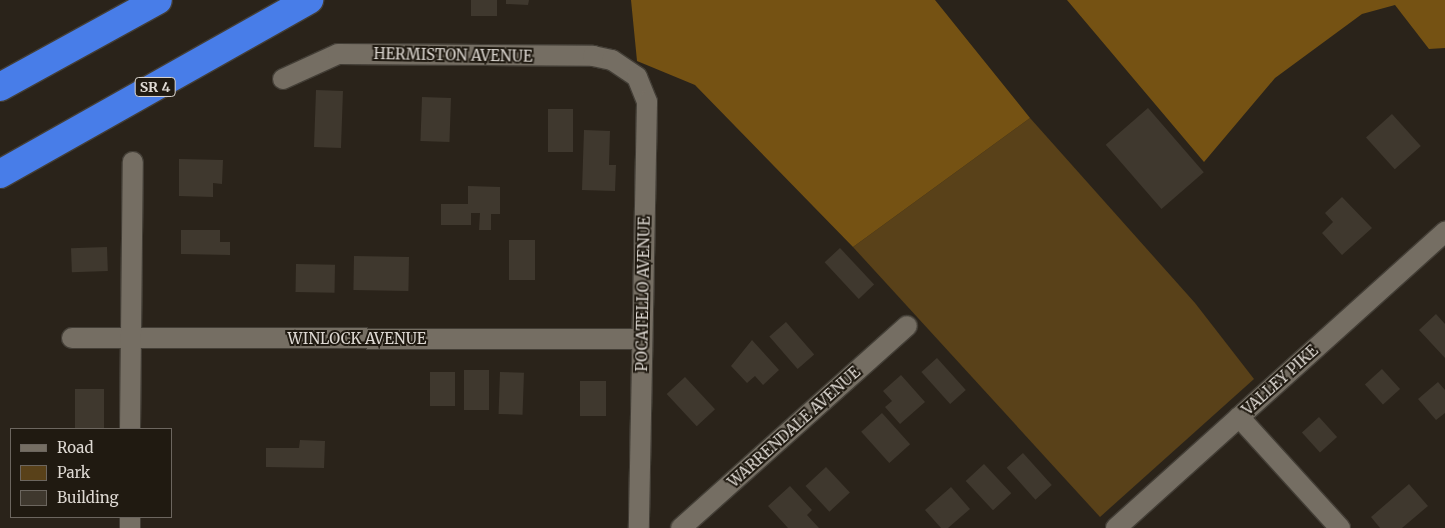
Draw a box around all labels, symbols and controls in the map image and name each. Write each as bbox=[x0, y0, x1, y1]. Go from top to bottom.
street label: HERMISTON AVENUE bbox=[373, 45, 533, 65]
road number: SR 4 bbox=[134, 75, 176, 98]
street label: POCATELLO AVENUE bbox=[633, 216, 653, 372]
street label: WINLOCK AVENUE bbox=[288, 330, 426, 348]
street label: VALLEY PIKE bbox=[1238, 341, 1322, 419]
street label: WARRENDALE AVENUE bbox=[724, 363, 864, 491]
legend bbox=[10, 428, 172, 518]
text: Road bbox=[57, 438, 93, 457]
text: Park bbox=[57, 463, 90, 482]
text: Building bbox=[57, 488, 119, 507]

